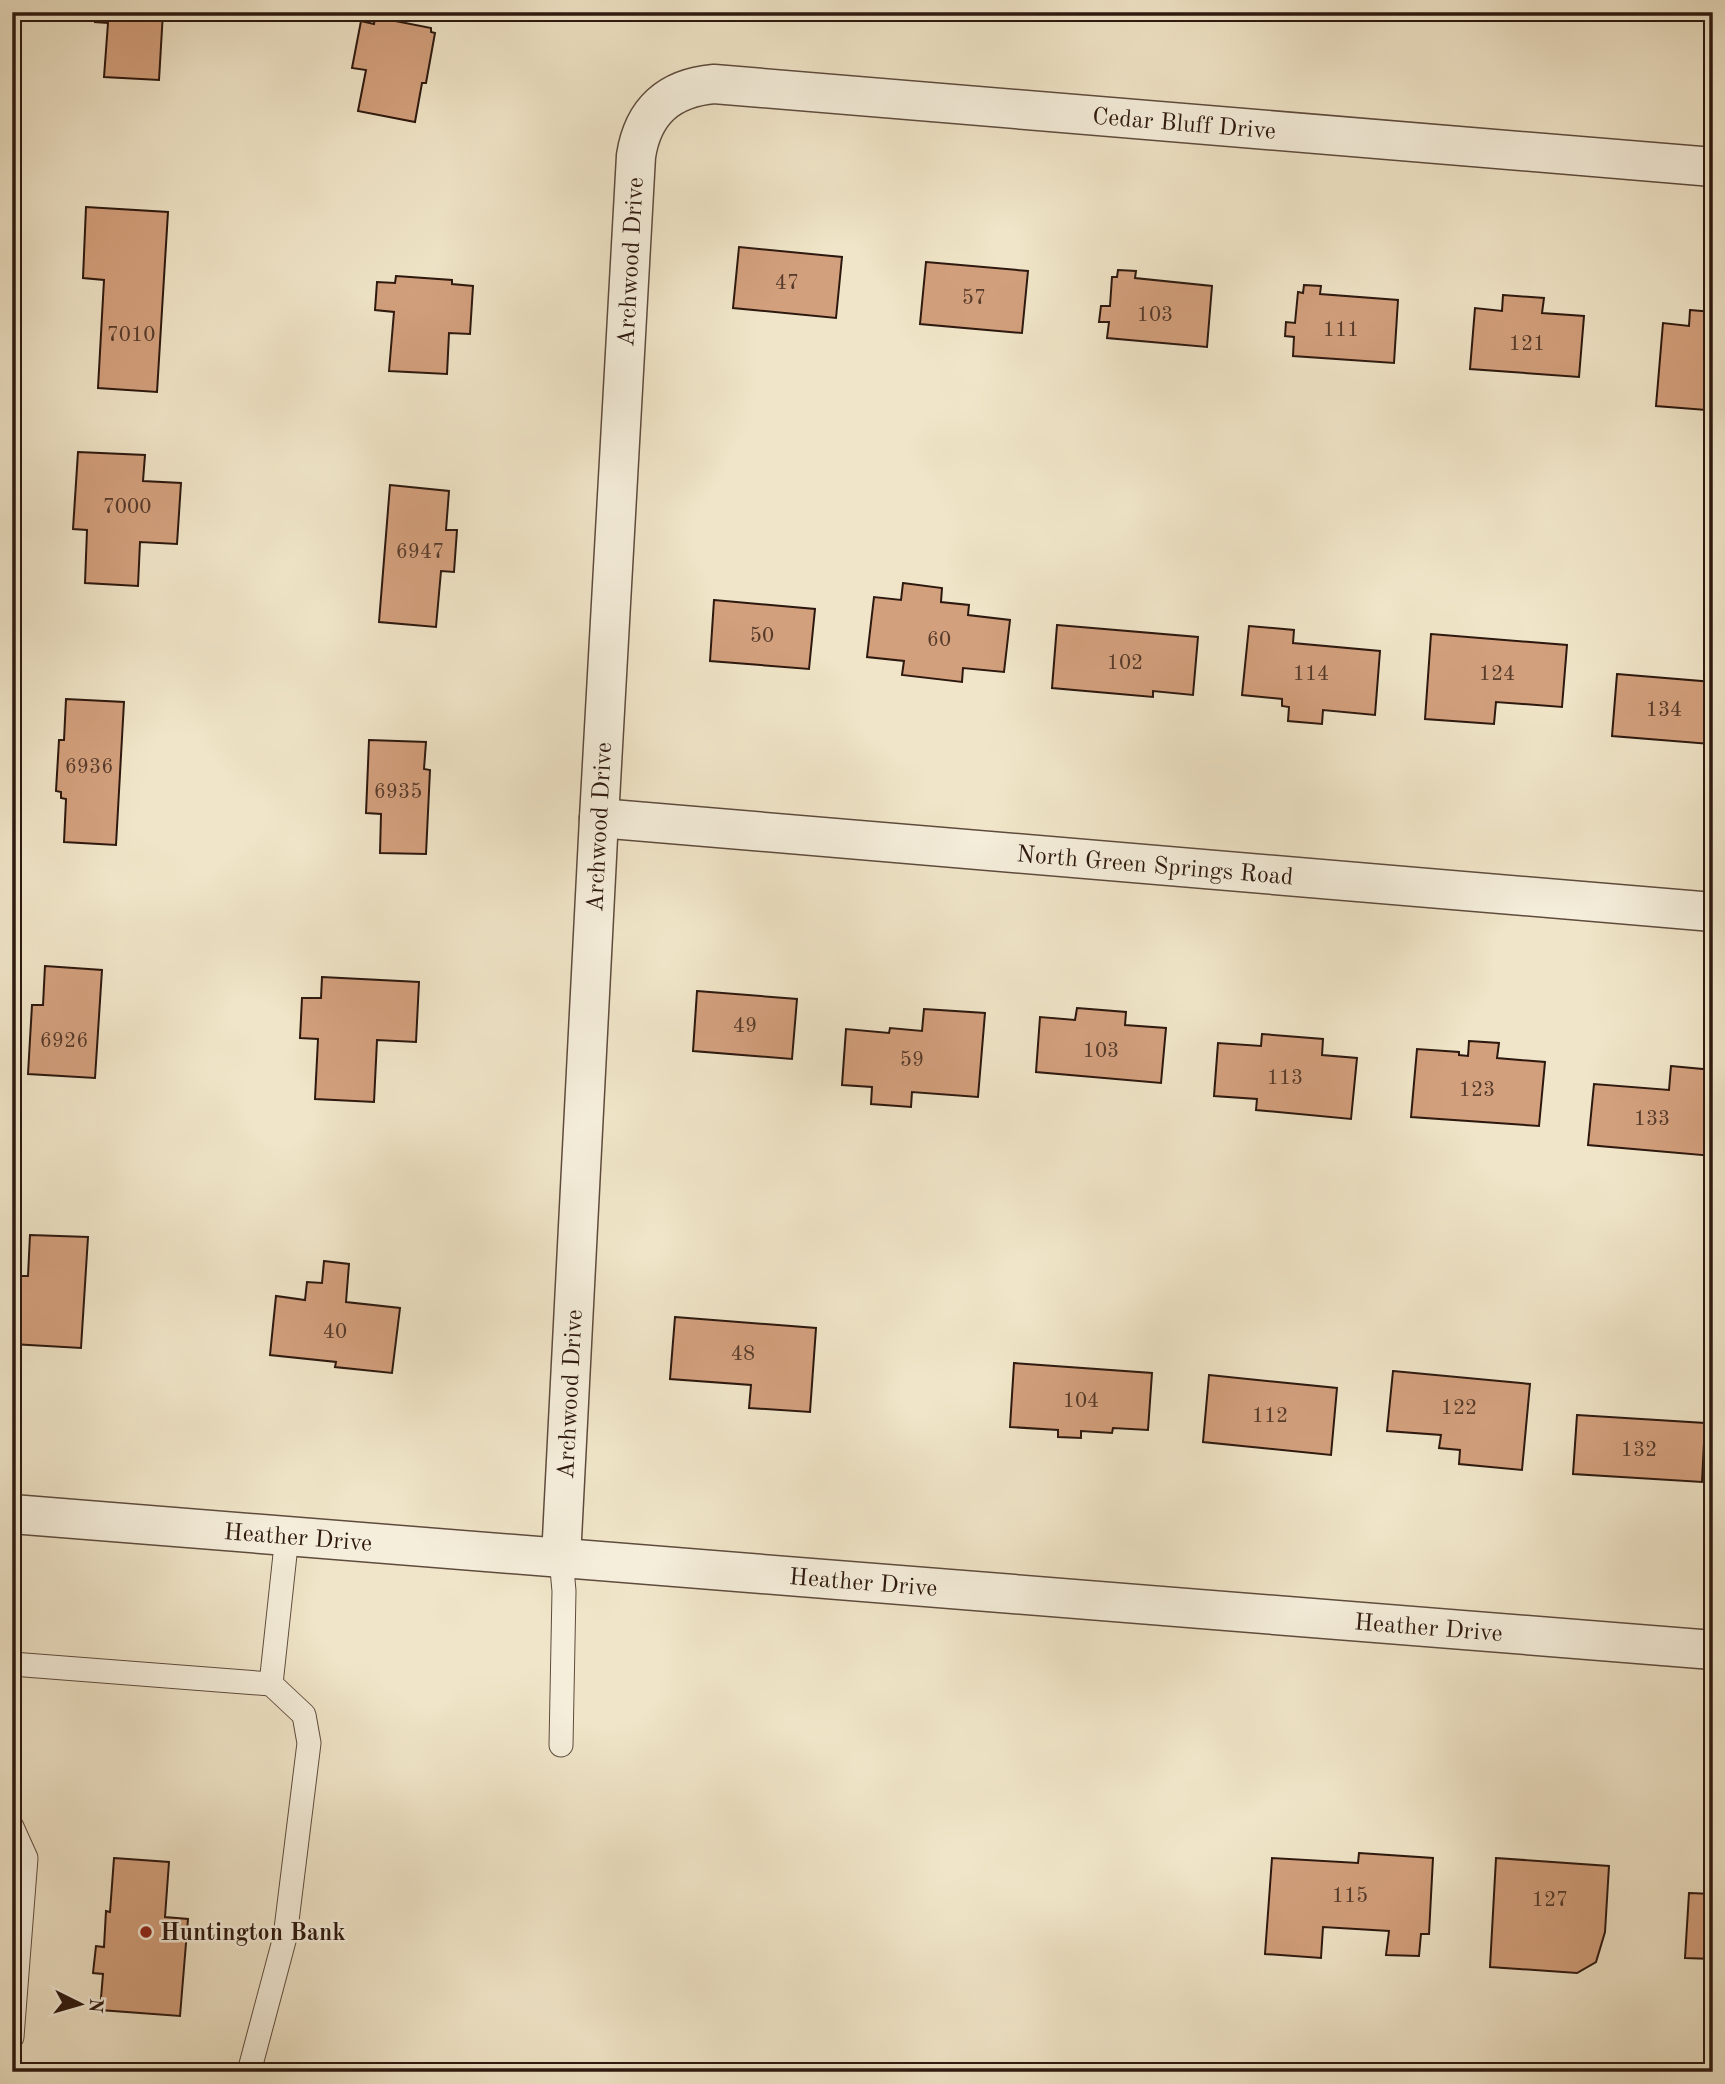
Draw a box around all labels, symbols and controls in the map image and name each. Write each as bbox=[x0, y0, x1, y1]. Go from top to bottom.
street label: Cedar Bluff Drive bbox=[1091, 105, 1277, 145]
street label: Archwood Drive bbox=[615, 176, 649, 347]
house number: 47 bbox=[775, 273, 799, 294]
house number: 57 bbox=[962, 288, 986, 309]
house number: 103 bbox=[1137, 305, 1173, 326]
house number: 111 bbox=[1323, 320, 1359, 341]
house number: 7010 bbox=[107, 325, 155, 346]
house number: 121 bbox=[1509, 334, 1545, 355]
house number: 7000 bbox=[103, 497, 151, 518]
house number: 6947 bbox=[396, 542, 444, 563]
house number: 50 bbox=[750, 626, 774, 647]
house number: 60 bbox=[927, 630, 951, 651]
house number: 102 bbox=[1107, 653, 1143, 674]
house number: 114 bbox=[1293, 664, 1329, 685]
house number: 124 bbox=[1479, 664, 1515, 685]
house number: 134 bbox=[1646, 700, 1682, 721]
street label: Archwood Drive bbox=[584, 742, 617, 913]
house number: 6936 bbox=[65, 757, 113, 778]
house number: 6935 bbox=[374, 782, 422, 803]
street label: North Green Springs Road bbox=[1016, 843, 1294, 891]
house number: 49 bbox=[733, 1016, 757, 1037]
house number: 6926 bbox=[40, 1031, 88, 1052]
house number: 103 bbox=[1083, 1041, 1119, 1062]
house number: 59 bbox=[900, 1050, 924, 1071]
house number: 113 bbox=[1267, 1068, 1303, 1089]
house number: 123 bbox=[1459, 1080, 1495, 1101]
house number: 133 bbox=[1634, 1109, 1670, 1130]
street label: Archwood Drive bbox=[555, 1309, 588, 1480]
house number: 40 bbox=[323, 1322, 347, 1343]
house number: 48 bbox=[731, 1344, 755, 1365]
house number: 104 bbox=[1063, 1391, 1099, 1412]
house number: 122 bbox=[1441, 1398, 1477, 1419]
house number: 112 bbox=[1252, 1406, 1288, 1427]
house number: 132 bbox=[1621, 1440, 1657, 1461]
street label: Heather Drive bbox=[223, 1521, 373, 1557]
street label: Heather Drive bbox=[788, 1566, 938, 1602]
street label: Heather Drive bbox=[1353, 1611, 1503, 1647]
house number: 115 bbox=[1332, 1886, 1368, 1907]
house number: 127 bbox=[1532, 1890, 1568, 1911]
place label: Huntington Bank bbox=[160, 1922, 346, 1946]
marker: Huntington Bank bbox=[138, 1924, 154, 1940]
north arrow bbox=[46, 1968, 116, 2038]
text: N bbox=[84, 1997, 105, 2014]

